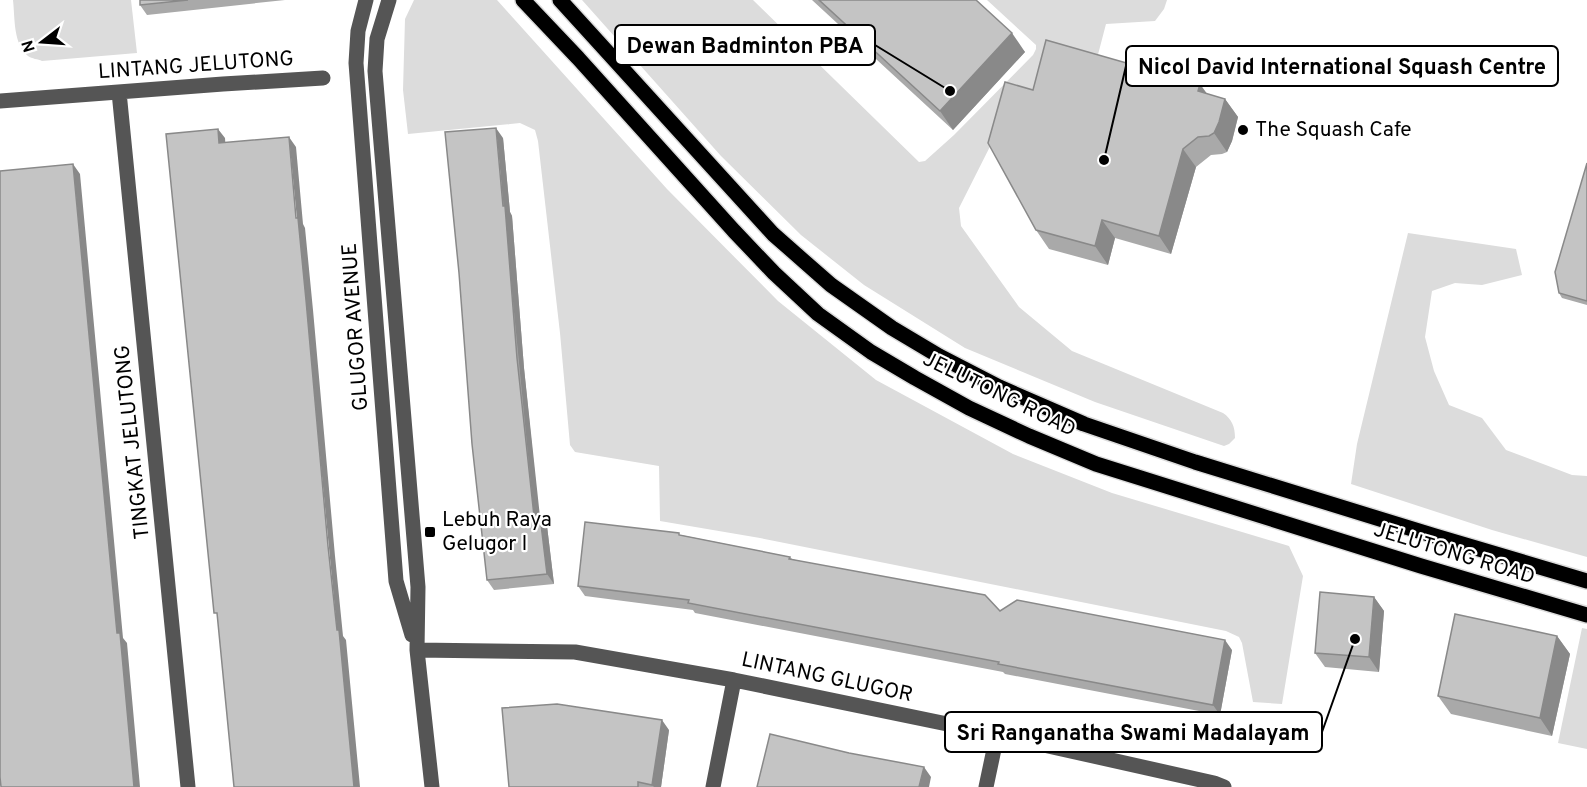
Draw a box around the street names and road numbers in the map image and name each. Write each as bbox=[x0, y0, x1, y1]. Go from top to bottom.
street label: LINTANG JELUTONG bbox=[97, 46, 295, 86]
street label: GLUGOR AVENUE bbox=[337, 242, 375, 412]
street label: TINGKAT JELUTONG bbox=[109, 344, 157, 540]
street label: JELUTONG ROAD bbox=[918, 346, 1080, 444]
street label: JELUTONG ROAD bbox=[1370, 517, 1538, 591]
street label: LINTANG GLUGOR bbox=[739, 647, 915, 709]

